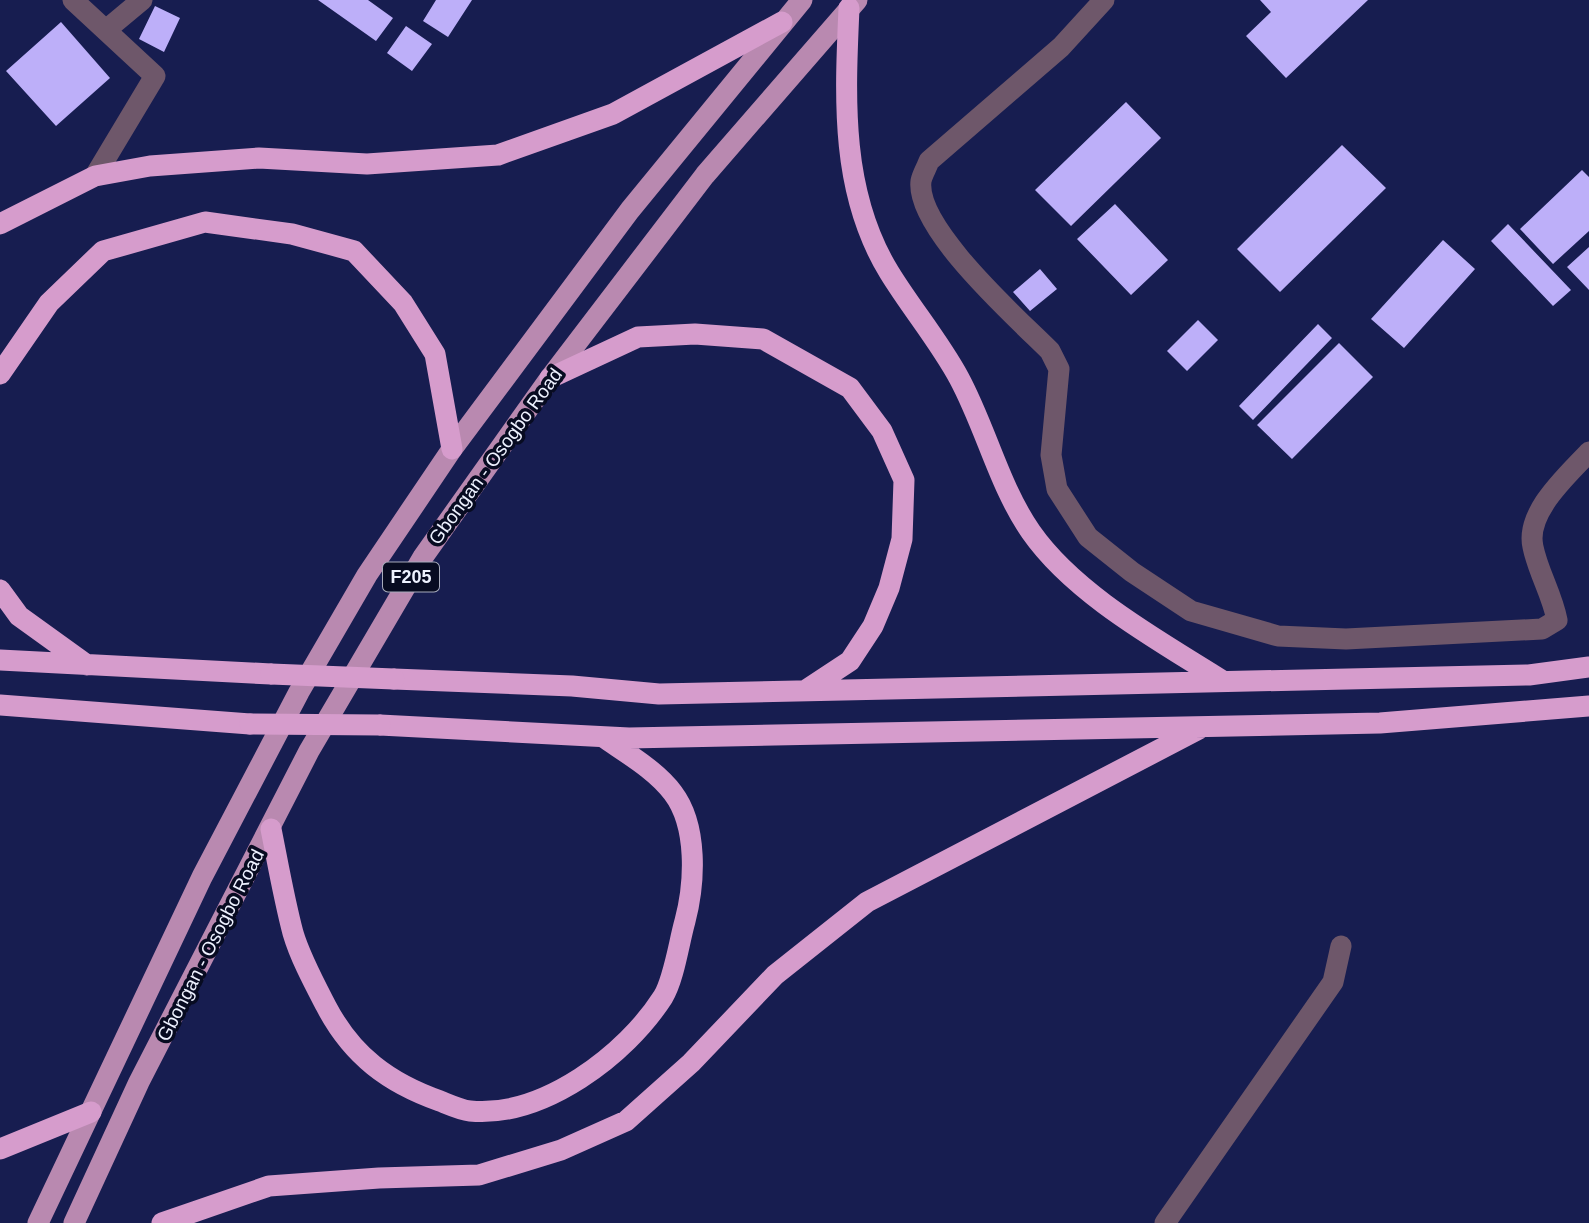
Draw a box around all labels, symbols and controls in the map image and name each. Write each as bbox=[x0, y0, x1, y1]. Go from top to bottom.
street label: Gbongan - Osogbo Road bbox=[425, 364, 566, 548]
road number: F205 bbox=[383, 562, 439, 592]
street label: Gbongan - Osogbo Road bbox=[153, 846, 268, 1045]

